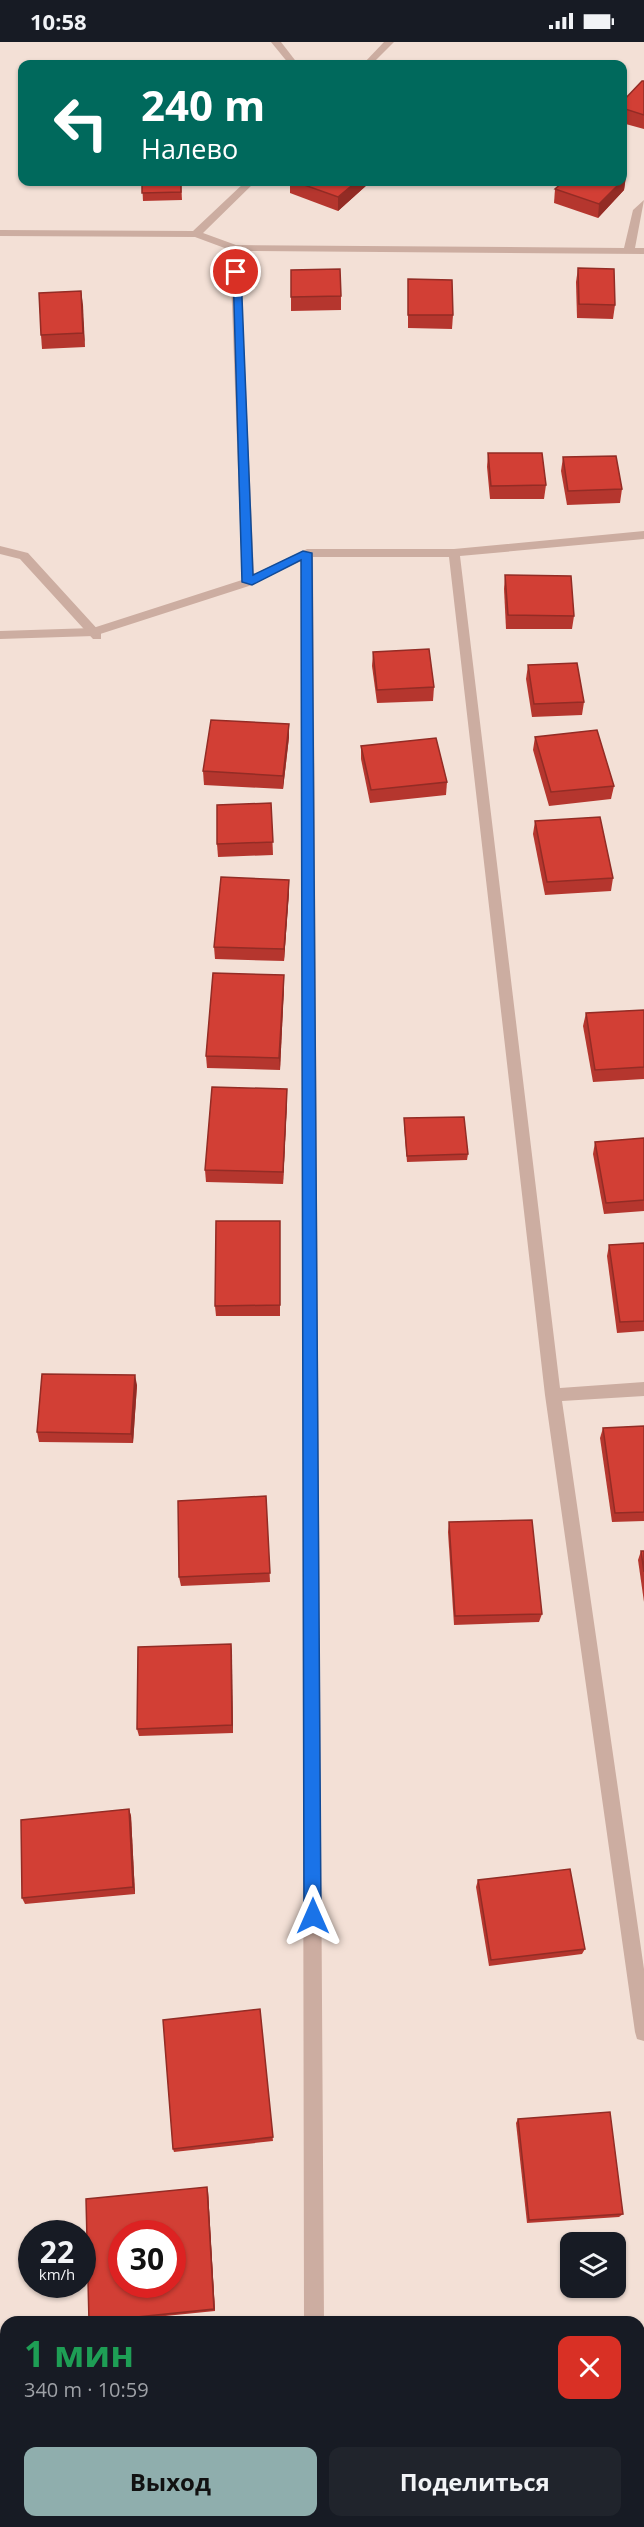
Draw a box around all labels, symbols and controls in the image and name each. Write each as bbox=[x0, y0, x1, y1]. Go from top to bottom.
text: 10:58 bbox=[30, 6, 87, 36]
text: 240 m bbox=[141, 76, 265, 133]
icon: left bbox=[42, 84, 120, 162]
text: Налево bbox=[141, 130, 238, 167]
pin bbox=[210, 246, 261, 297]
icon: arrive bbox=[219, 255, 252, 288]
position arrow bbox=[281, 1884, 345, 1948]
speed limit sign: 30 bbox=[108, 2220, 186, 2298]
text: 22 bbox=[40, 2231, 74, 2272]
map controls bbox=[560, 2232, 626, 2298]
button: layers bbox=[560, 2232, 626, 2298]
text: km/h bbox=[39, 2264, 75, 2284]
text: 1 мин bbox=[24, 2329, 134, 2378]
button: close bbox=[558, 2336, 621, 2399]
text: 340 m · 10:59 bbox=[24, 2376, 149, 2403]
button: Выход bbox=[24, 2447, 317, 2516]
button: Поделиться bbox=[329, 2447, 621, 2516]

